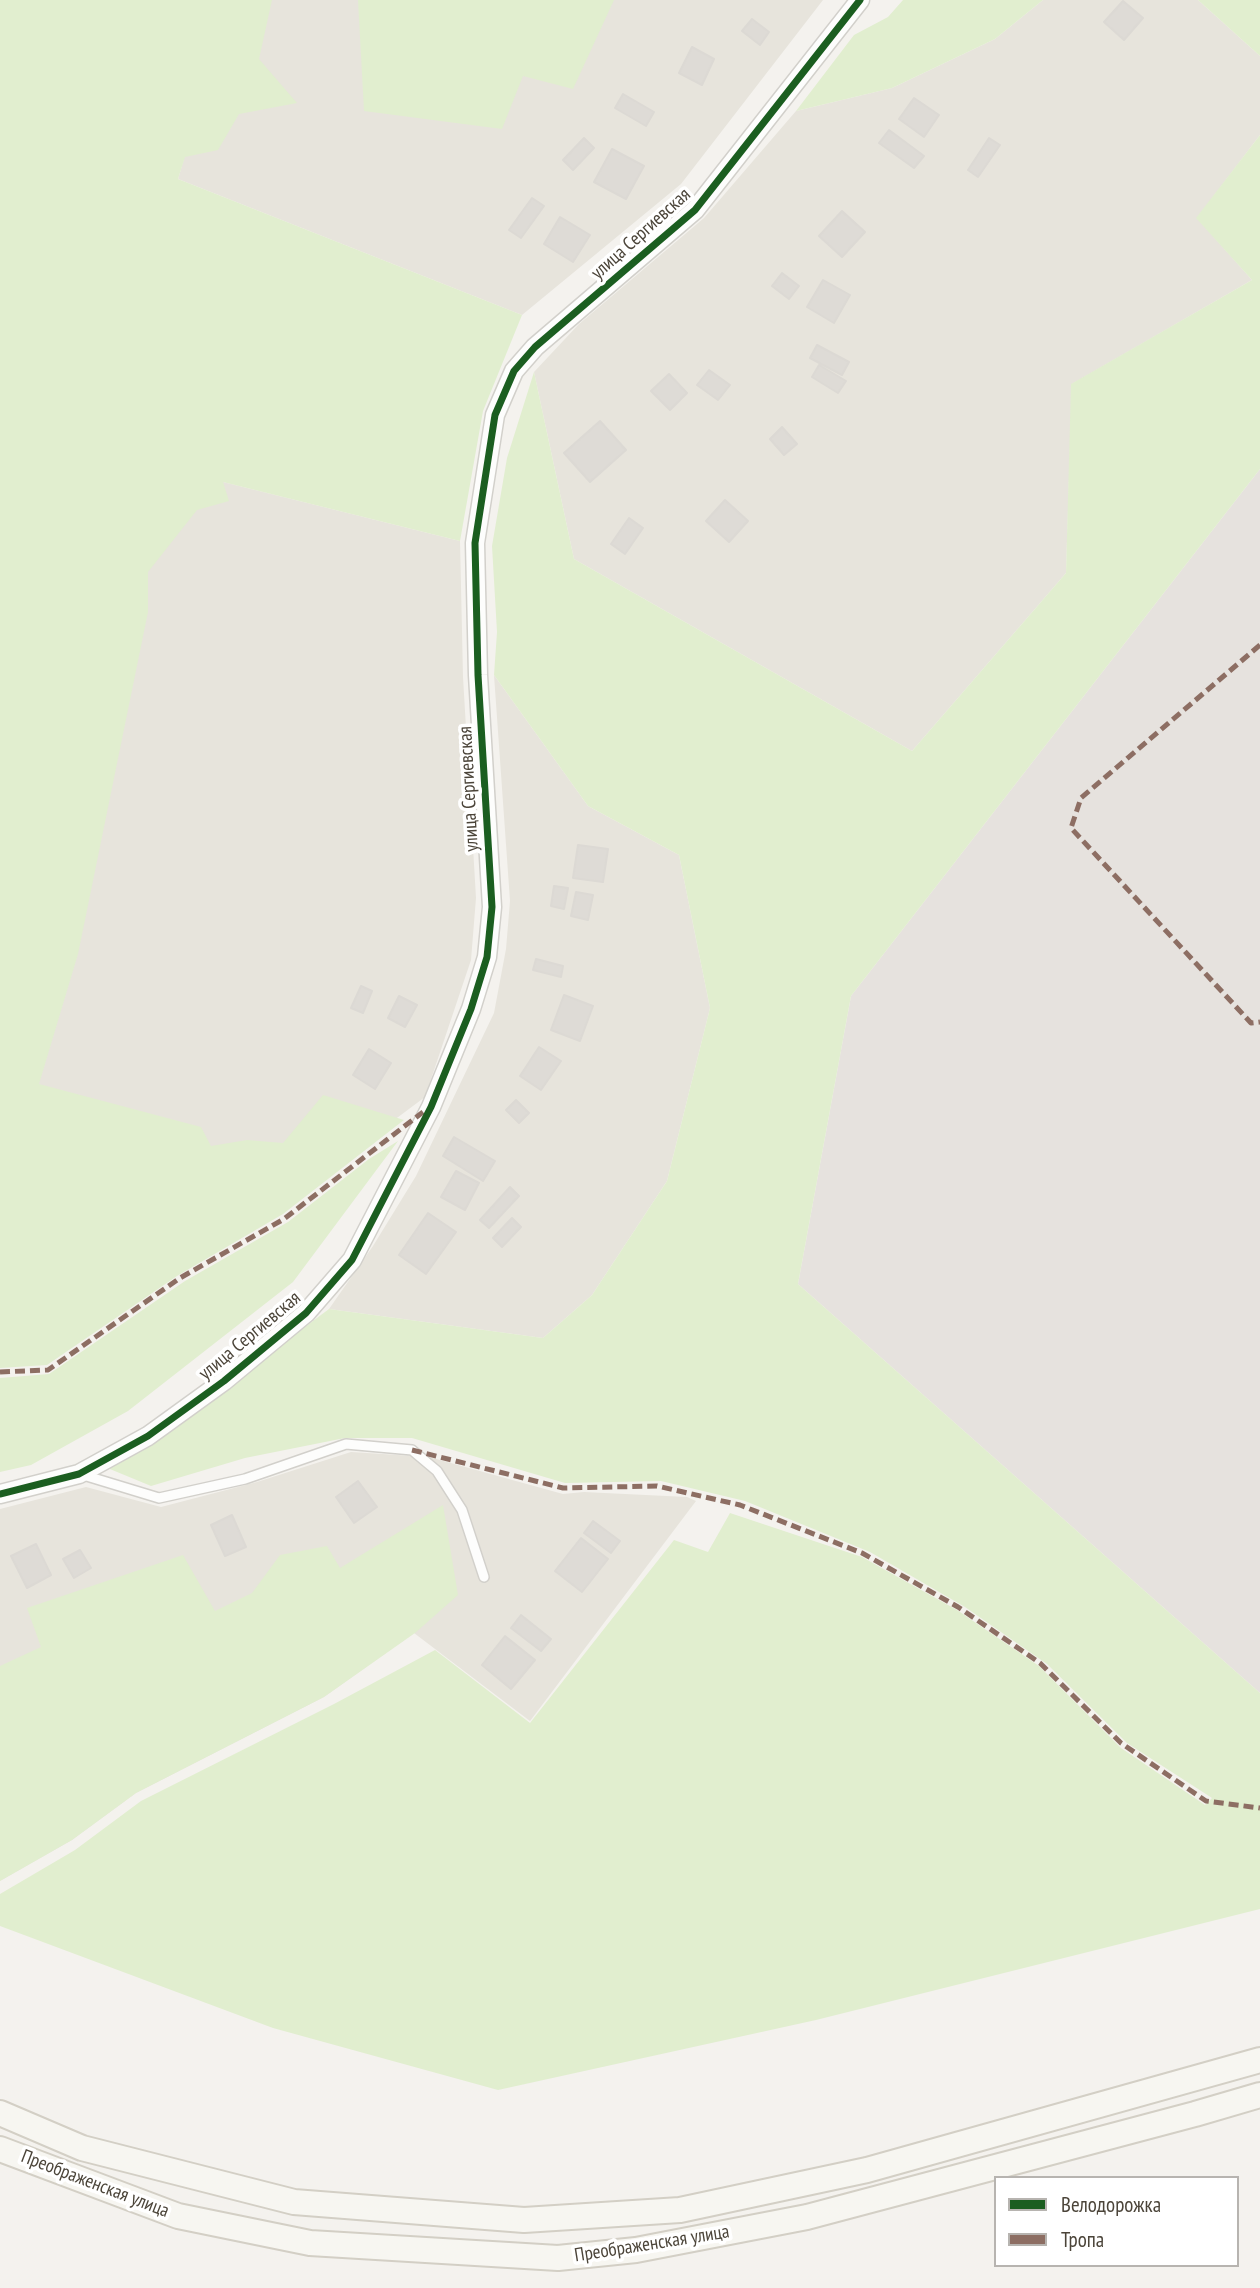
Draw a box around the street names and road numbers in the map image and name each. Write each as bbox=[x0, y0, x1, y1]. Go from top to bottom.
street label: улица Сергиевская bbox=[587, 183, 695, 285]
street label: улица Сергиевская bbox=[454, 726, 484, 852]
street label: улица Сергиевская bbox=[194, 1287, 306, 1385]
street label: Преображенская улица bbox=[18, 2145, 172, 2223]
street label: Преображенская улица bbox=[573, 2221, 731, 2267]

